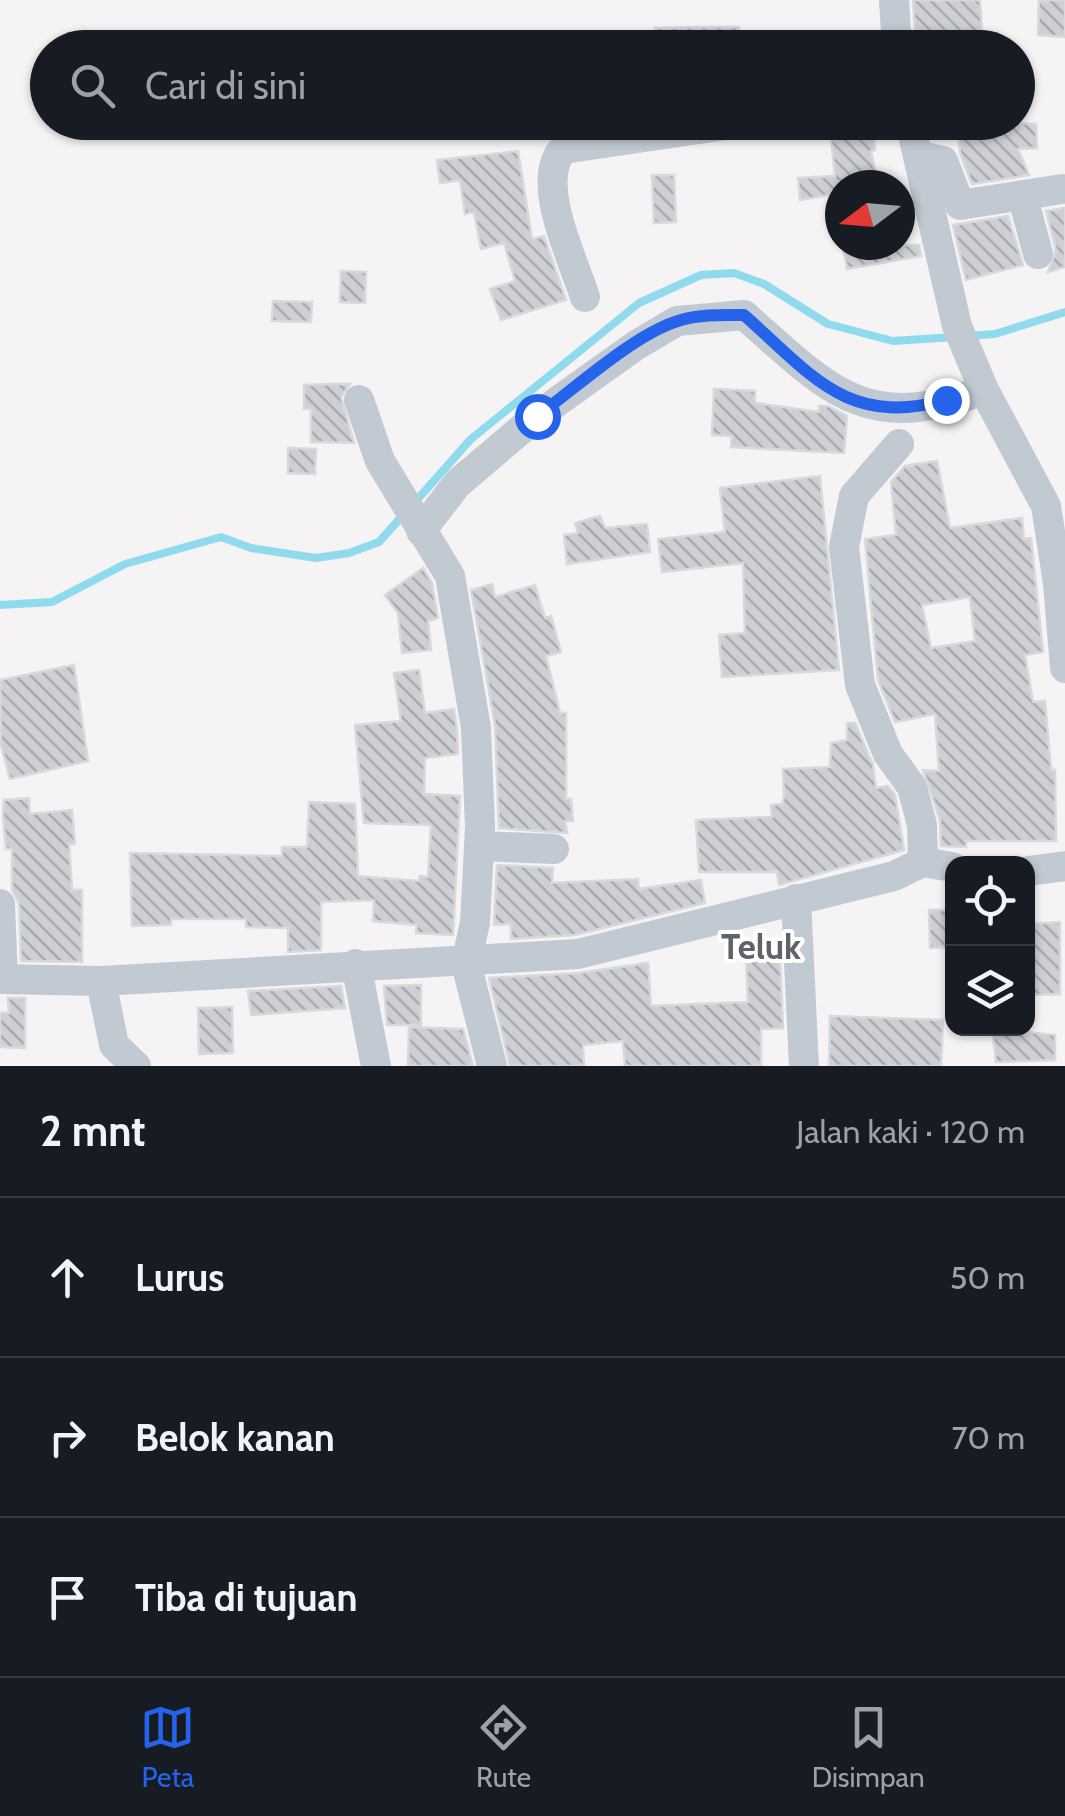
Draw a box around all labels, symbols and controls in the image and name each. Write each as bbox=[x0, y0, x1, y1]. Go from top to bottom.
search box bbox=[30, 30, 1035, 140]
icon: search bbox=[65, 58, 120, 113]
text: Cari di sini bbox=[145, 62, 306, 109]
north arrow bbox=[825, 170, 915, 260]
route end bbox=[924, 378, 970, 424]
route start bbox=[515, 394, 561, 440]
map controls bbox=[945, 856, 1035, 1036]
button: locate bbox=[945, 856, 1035, 946]
district label: Teluk bbox=[721, 925, 801, 968]
button: layers bbox=[945, 946, 1035, 1036]
text: 2 mnt bbox=[40, 1105, 146, 1157]
text: Jalan kaki · 120 m bbox=[796, 1112, 1025, 1151]
icon: ahead bbox=[40, 1250, 95, 1305]
text: Lurus bbox=[135, 1254, 224, 1301]
text: 50 m bbox=[950, 1258, 1025, 1297]
icon: right bbox=[40, 1410, 95, 1465]
text: Belok kanan bbox=[135, 1414, 335, 1461]
text: 70 m bbox=[952, 1418, 1025, 1457]
icon: arrive bbox=[40, 1570, 95, 1625]
text: Tiba di tujuan bbox=[135, 1574, 357, 1621]
tab: Peta bbox=[140, 1700, 195, 1794]
tab: Rute bbox=[476, 1700, 531, 1794]
tab: Disimpan bbox=[812, 1700, 925, 1794]

